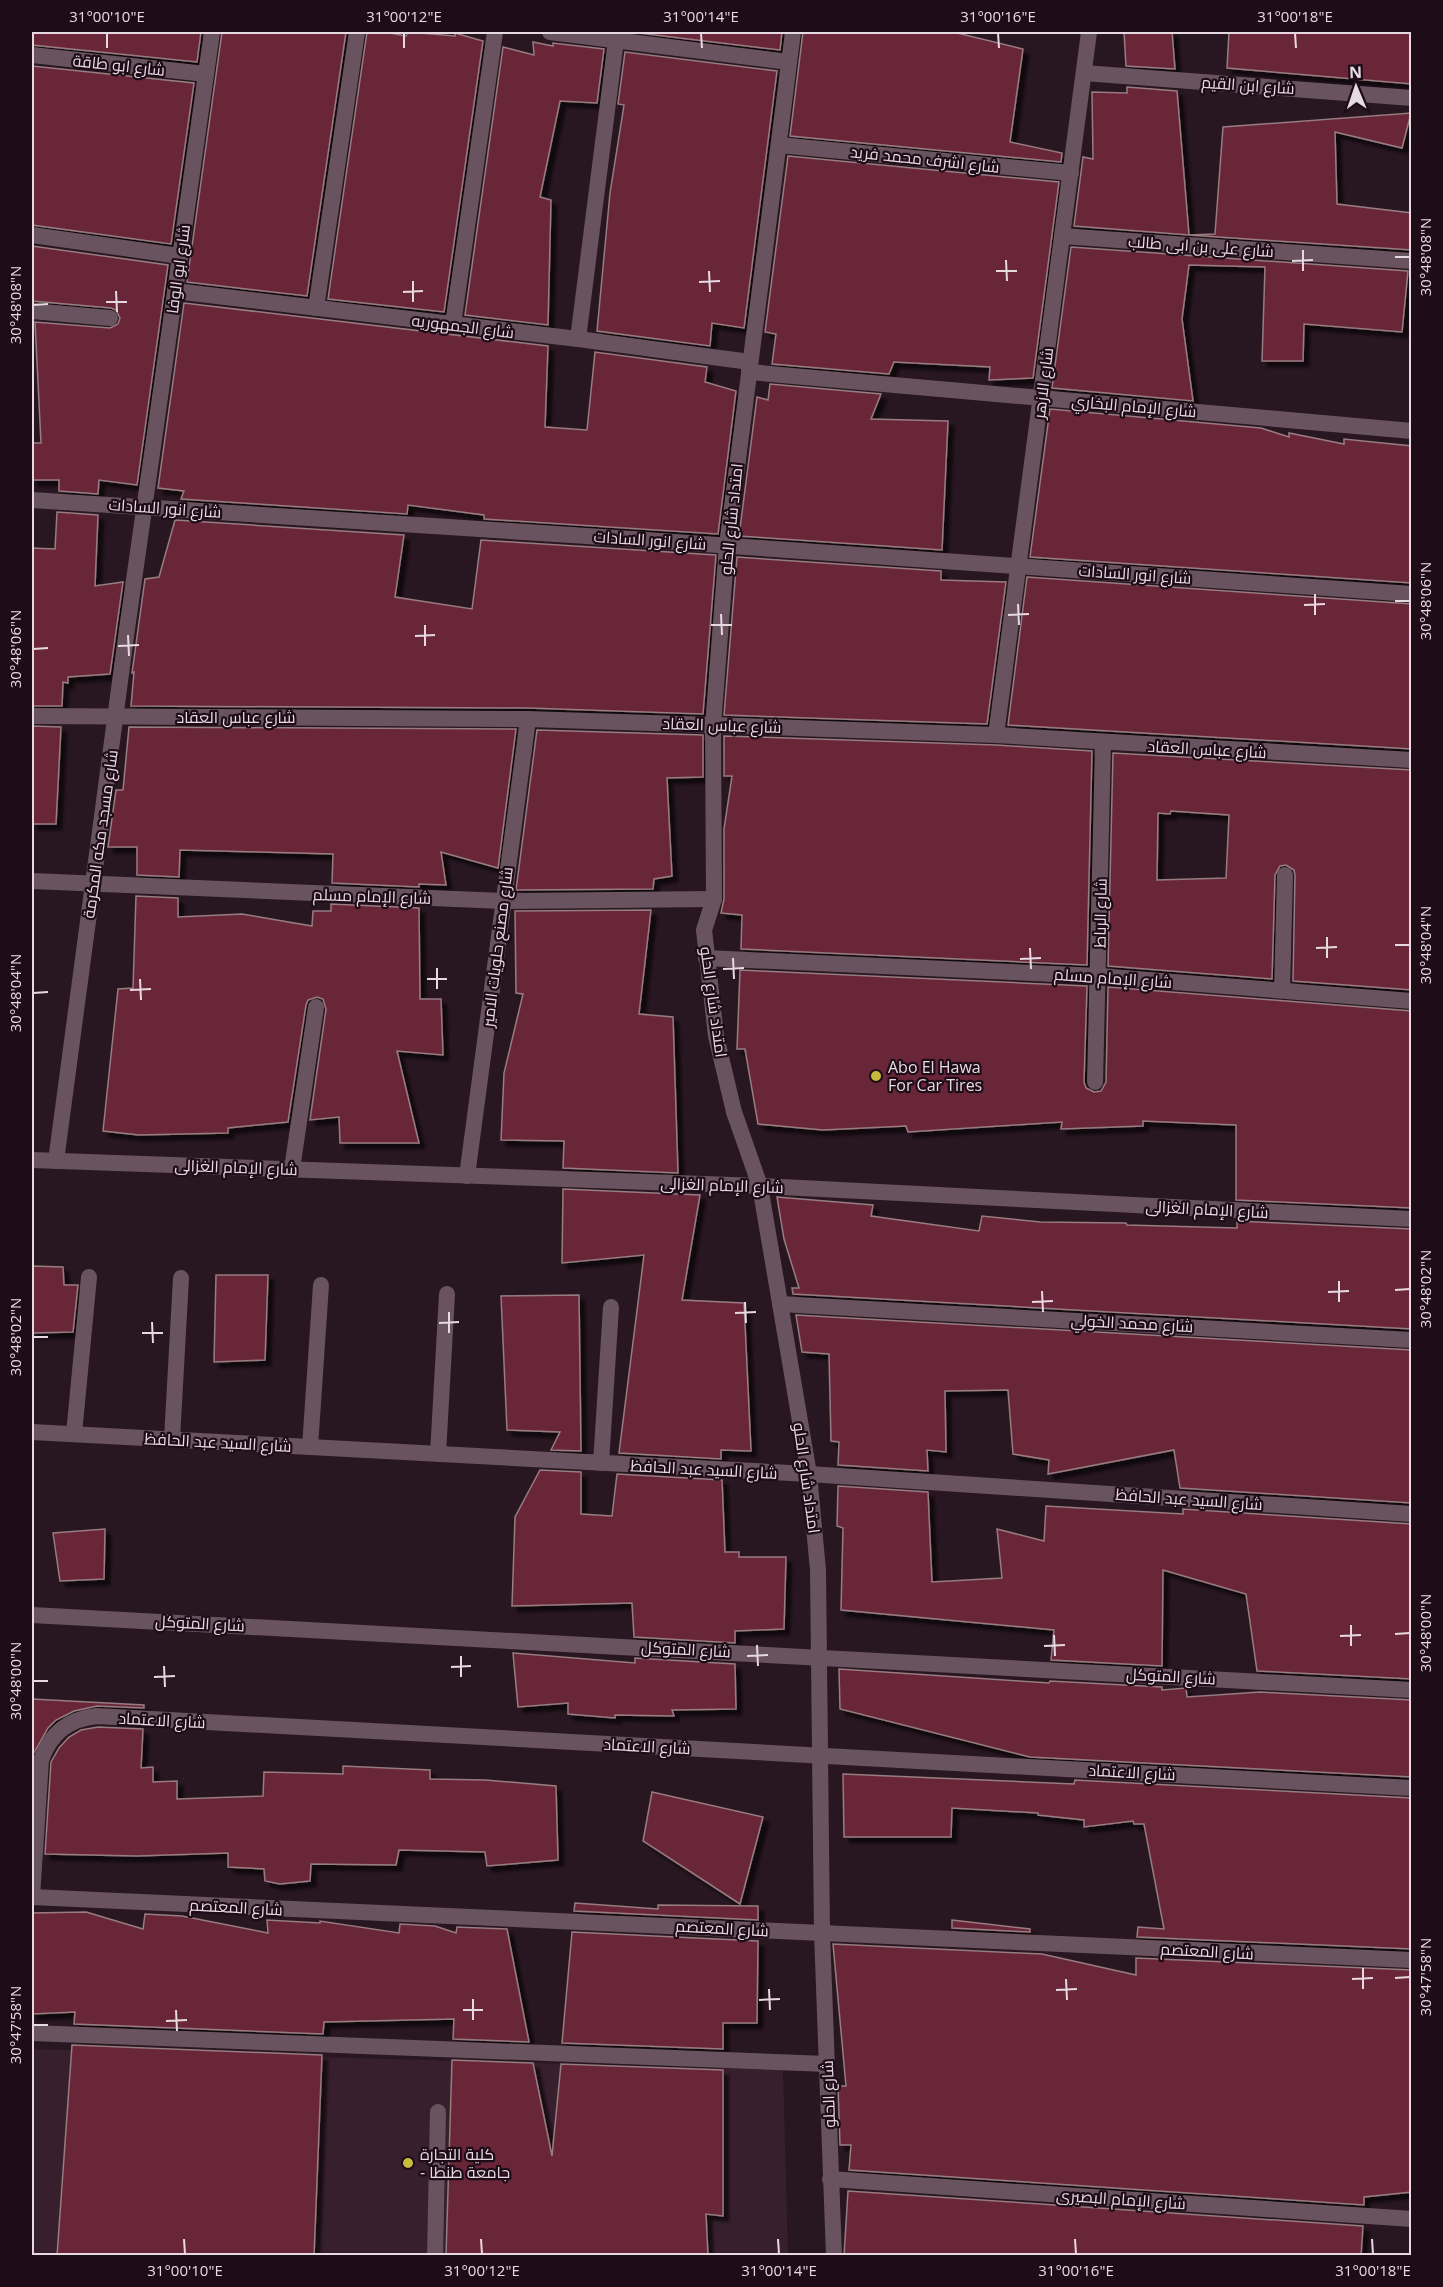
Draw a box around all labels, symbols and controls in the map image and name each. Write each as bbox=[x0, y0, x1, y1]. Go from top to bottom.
text: 31°00'10"E bbox=[69, 6, 145, 26]
text: 31°00'12"E bbox=[366, 6, 442, 26]
text: 31°00'14"E bbox=[663, 6, 739, 26]
text: 31°00'16"E bbox=[960, 6, 1036, 26]
text: 31°00'18"E bbox=[1257, 6, 1333, 26]
street label: شارع ابو طاقة bbox=[72, 49, 166, 82]
north arrow bbox=[1326, 57, 1386, 117]
text: N bbox=[1349, 61, 1362, 83]
street label: شارع ابن القيم bbox=[1201, 71, 1295, 100]
street label: شارع اشرف محمد فريد bbox=[849, 140, 1001, 179]
text: 30°48'08"N bbox=[1415, 218, 1435, 296]
street label: شارع ابو الوفا bbox=[161, 223, 196, 315]
street label: شارع على بن ابى طالب bbox=[1127, 230, 1275, 263]
text: 30°48'08"N bbox=[5, 266, 25, 344]
street label: شارع الجمهوريه bbox=[410, 309, 516, 344]
street label: شارع الازهر bbox=[1028, 346, 1059, 421]
street label: شارع الإمام البخاري bbox=[1070, 390, 1197, 425]
street label: امتداد شارع الحلو bbox=[714, 462, 749, 576]
street label: شارع انور السادات bbox=[108, 493, 222, 524]
street label: شارع انور السادات bbox=[593, 525, 707, 556]
street label: شارع انور السادات bbox=[1078, 559, 1192, 590]
text: 30°48'06"N bbox=[1415, 562, 1435, 640]
text: 30°48'06"N bbox=[5, 610, 25, 688]
street label: شارع عباس العقاد bbox=[176, 706, 296, 729]
street label: شارع عباس العقاد bbox=[662, 712, 782, 739]
street label: شارع عباس العقاد bbox=[1147, 735, 1267, 764]
street label: شارع مسجد مكه المكرمة bbox=[77, 748, 124, 920]
street label: شارع مصنع حلويات الامير bbox=[476, 866, 519, 1029]
street label: شارع الرباط bbox=[1088, 878, 1113, 948]
street label: شارع الإمام مسلم bbox=[312, 883, 432, 910]
text: 30°48'04"N bbox=[1415, 906, 1435, 984]
street label: امتداد شارع الحلو bbox=[694, 945, 733, 1059]
text: 30°48'04"N bbox=[5, 954, 25, 1032]
street label: شارع الإمام مسلم bbox=[1053, 963, 1173, 994]
place label: Abo El Hawa For Car Tires bbox=[888, 1056, 982, 1096]
marker: Abo El Hawa For Car Tires bbox=[869, 1069, 883, 1083]
street label: شارع الإمام الغزالى bbox=[174, 1154, 298, 1181]
street label: شارع الإمام الغزالى bbox=[660, 1172, 784, 1199]
street label: شارع الإمام الغزالى bbox=[1145, 1195, 1269, 1224]
text: 30°48'02"N bbox=[1415, 1250, 1435, 1328]
text: 30°48'02"N bbox=[5, 1298, 25, 1376]
street label: شارع محمد الخولي bbox=[1070, 1309, 1194, 1340]
street label: امتداد شارع الحلو bbox=[787, 1421, 826, 1535]
street label: شارع السيد عبد الحافظ bbox=[144, 1427, 292, 1458]
street label: شارع السيد عبد الحافظ bbox=[630, 1454, 778, 1485]
street label: شارع السيد عبد الحافظ bbox=[1115, 1483, 1263, 1516]
text: 30°48'00"N bbox=[1415, 1594, 1435, 1672]
street label: شارع المتوكل bbox=[155, 1610, 245, 1637]
street label: شارع المتوكل bbox=[641, 1636, 731, 1663]
text: 30°48'00"N bbox=[5, 1642, 25, 1720]
street label: شارع المتوكل bbox=[1126, 1663, 1216, 1690]
street label: شارع الاعتماد bbox=[118, 1707, 206, 1734]
street label: شارع الاعتماد bbox=[603, 1733, 691, 1760]
street label: شارع الاعتماد bbox=[1088, 1759, 1176, 1786]
street label: شارع المعتصم bbox=[189, 1894, 283, 1921]
street label: شارع المعتصم bbox=[675, 1915, 769, 1942]
street label: شارع المعتصم bbox=[1160, 1938, 1254, 1965]
text: 30°47'58"N bbox=[1415, 1938, 1435, 2016]
text: 30°47'58"N bbox=[5, 1986, 25, 2064]
street label: شارع الحلو bbox=[816, 2060, 841, 2128]
place label: كلية التجارة - جامعة طنطا bbox=[420, 2143, 510, 2183]
marker: كلية التجارة - جامعة طنطا bbox=[401, 2156, 415, 2170]
street label: شارع الإمام البصيرى bbox=[1055, 2183, 1187, 2215]
text: 31°00'10"E bbox=[147, 2260, 223, 2280]
text: 31°00'12"E bbox=[444, 2260, 520, 2280]
text: 31°00'14"E bbox=[741, 2260, 817, 2280]
text: 31°00'16"E bbox=[1038, 2260, 1114, 2280]
text: 31°00'18"E bbox=[1335, 2260, 1411, 2280]

